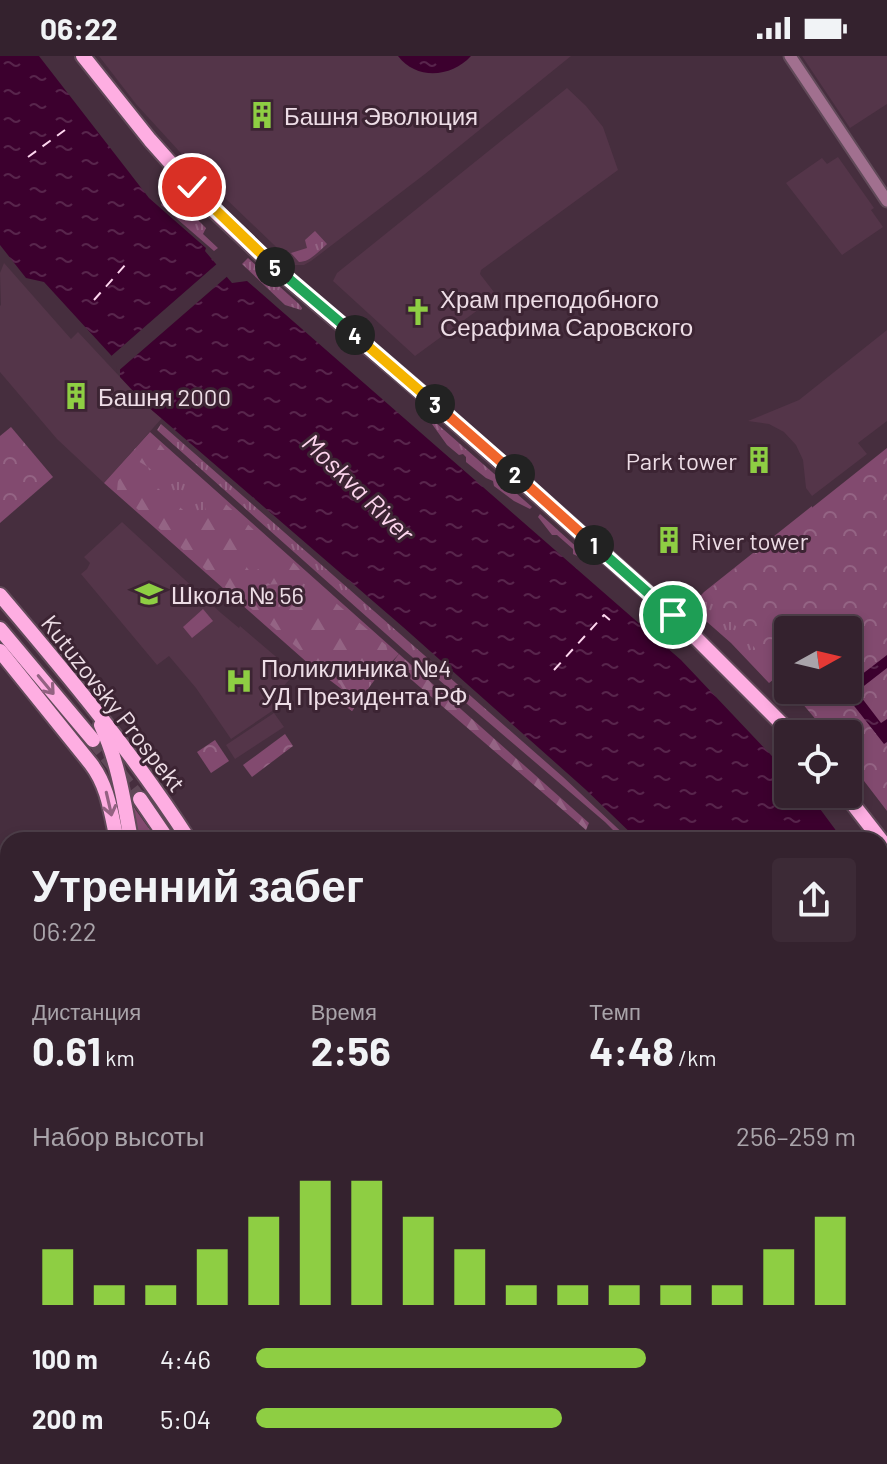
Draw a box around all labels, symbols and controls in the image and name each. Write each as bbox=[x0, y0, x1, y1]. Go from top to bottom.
text: 06:22 bbox=[40, 10, 118, 46]
building icon: Башня Эволюция bbox=[247, 100, 277, 130]
place label: Башня Эволюция bbox=[284, 101, 478, 130]
pin bbox=[158, 153, 226, 221]
icon: check bbox=[170, 165, 214, 209]
pin: 5 bbox=[255, 247, 295, 287]
text: 5 bbox=[269, 254, 281, 280]
place label: Храм преподобного Серафима Саровского bbox=[440, 284, 693, 341]
church icon: Храм преподобного Серафима Саровского bbox=[403, 297, 433, 327]
pin: 4 bbox=[335, 315, 375, 355]
text: 4 bbox=[348, 322, 362, 348]
building icon: Башня 2000 bbox=[61, 381, 91, 411]
place label: Башня 2000 bbox=[98, 382, 231, 411]
pin: 3 bbox=[415, 384, 455, 424]
text: 3 bbox=[429, 391, 441, 417]
water label: Moskva River bbox=[297, 426, 422, 548]
building icon: Park tower bbox=[744, 445, 774, 475]
place label: Park tower bbox=[626, 446, 737, 475]
pin: 2 bbox=[495, 454, 535, 494]
text: 2 bbox=[509, 461, 521, 487]
pin: 1 bbox=[574, 525, 614, 565]
building icon: River tower bbox=[654, 525, 684, 555]
place label: River tower bbox=[691, 526, 809, 555]
text: 1 bbox=[590, 532, 598, 558]
school or university icon: Школа № 56 bbox=[134, 579, 164, 609]
place label: Школа № 56 bbox=[171, 580, 304, 609]
pin bbox=[639, 581, 707, 649]
icon: arrive bbox=[651, 593, 695, 637]
street label: Kutuzovsky Prospekt bbox=[36, 609, 192, 797]
north arrow bbox=[774, 616, 862, 704]
map controls bbox=[774, 616, 862, 808]
place label: Поликлиника №4 УД Президента РФ bbox=[261, 653, 468, 710]
hospital icon: Поликлиника №4 УД Президента РФ bbox=[224, 666, 254, 696]
one-way arrow bbox=[37, 674, 55, 694]
button: locate bbox=[774, 720, 862, 808]
one-way arrow bbox=[102, 791, 117, 816]
text: Утренний забег bbox=[32, 858, 364, 911]
button: share bbox=[772, 858, 856, 942]
text: 06:22 bbox=[32, 915, 97, 946]
text: Дистанция bbox=[32, 998, 141, 1024]
text: Время bbox=[311, 998, 377, 1024]
text: Темп bbox=[589, 998, 641, 1024]
text: 0.61 bbox=[32, 1026, 101, 1074]
text: 2:56 bbox=[311, 1026, 391, 1074]
text: 4:48 bbox=[589, 1026, 674, 1074]
text: km bbox=[101, 1044, 135, 1070]
text: /km bbox=[674, 1044, 716, 1070]
text: Набор высоты bbox=[32, 1120, 205, 1151]
text: 256–259 m bbox=[736, 1120, 856, 1151]
text: 100 m bbox=[32, 1343, 98, 1374]
text: 4:46 bbox=[160, 1343, 211, 1374]
text: 200 m bbox=[32, 1403, 103, 1434]
text: 5:04 bbox=[160, 1403, 211, 1434]

